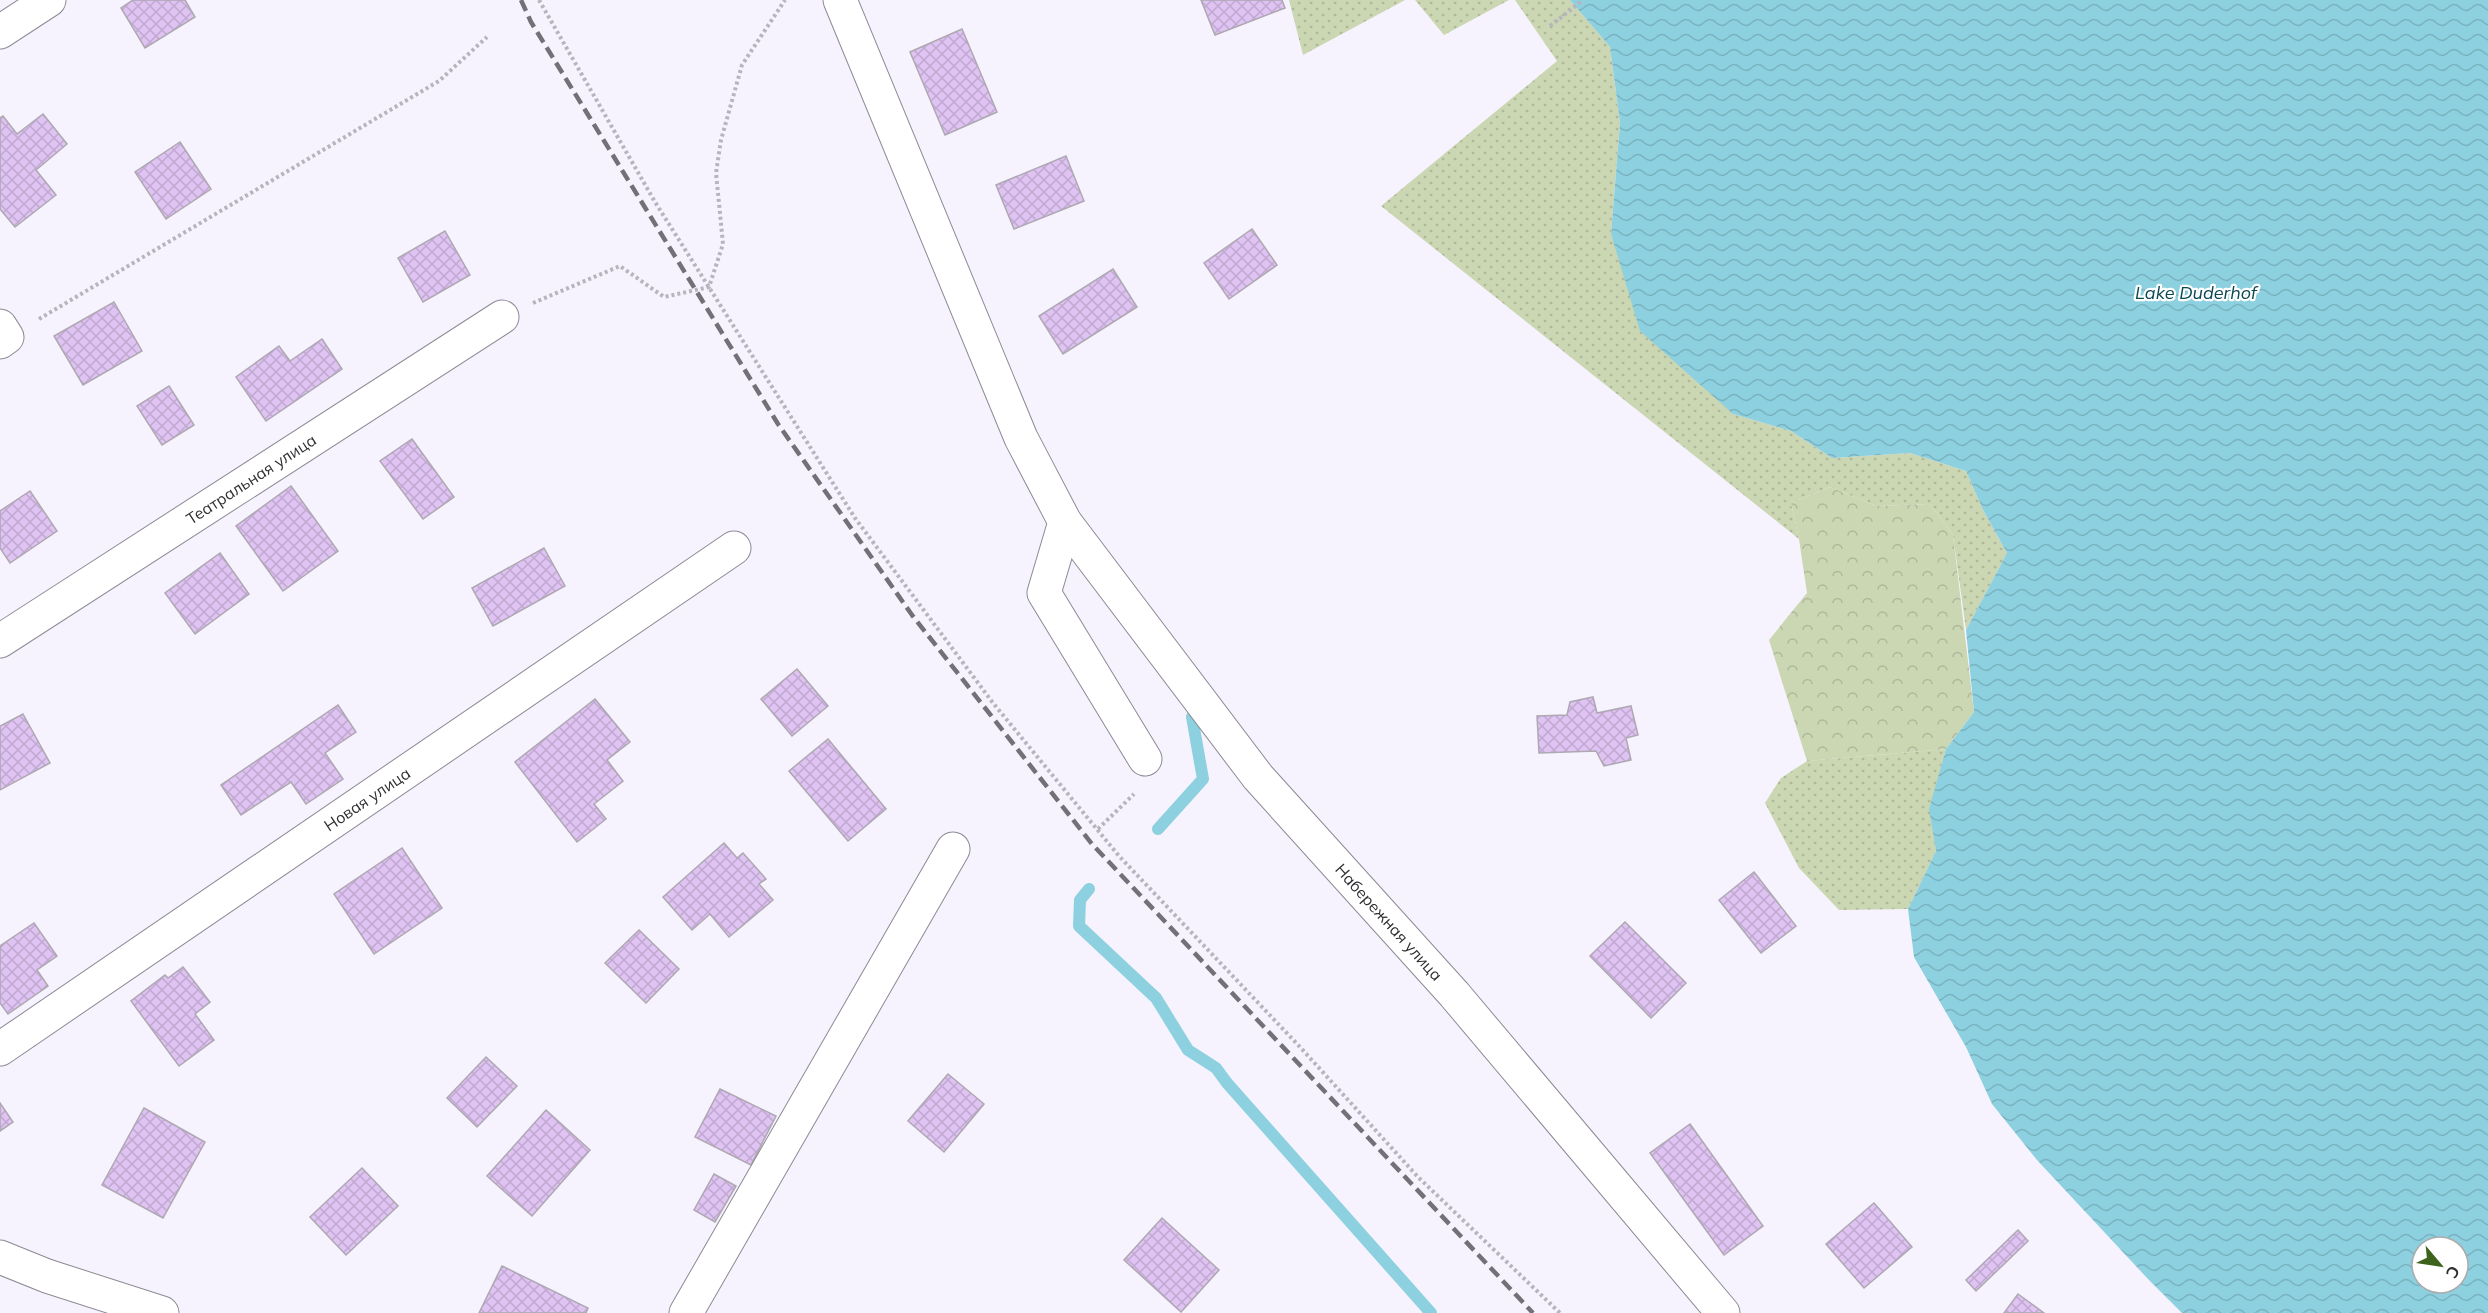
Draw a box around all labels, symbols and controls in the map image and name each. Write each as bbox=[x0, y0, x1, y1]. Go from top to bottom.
water label: Lake Duderhof bbox=[2135, 281, 2259, 304]
street label: Театральная улица bbox=[182, 430, 320, 528]
street label: Новая улица bbox=[320, 763, 414, 835]
street label: Набережная улица bbox=[1331, 859, 1447, 985]
north arrow bbox=[2410, 1235, 2470, 1295]
text: С bbox=[2442, 1263, 2465, 1282]

